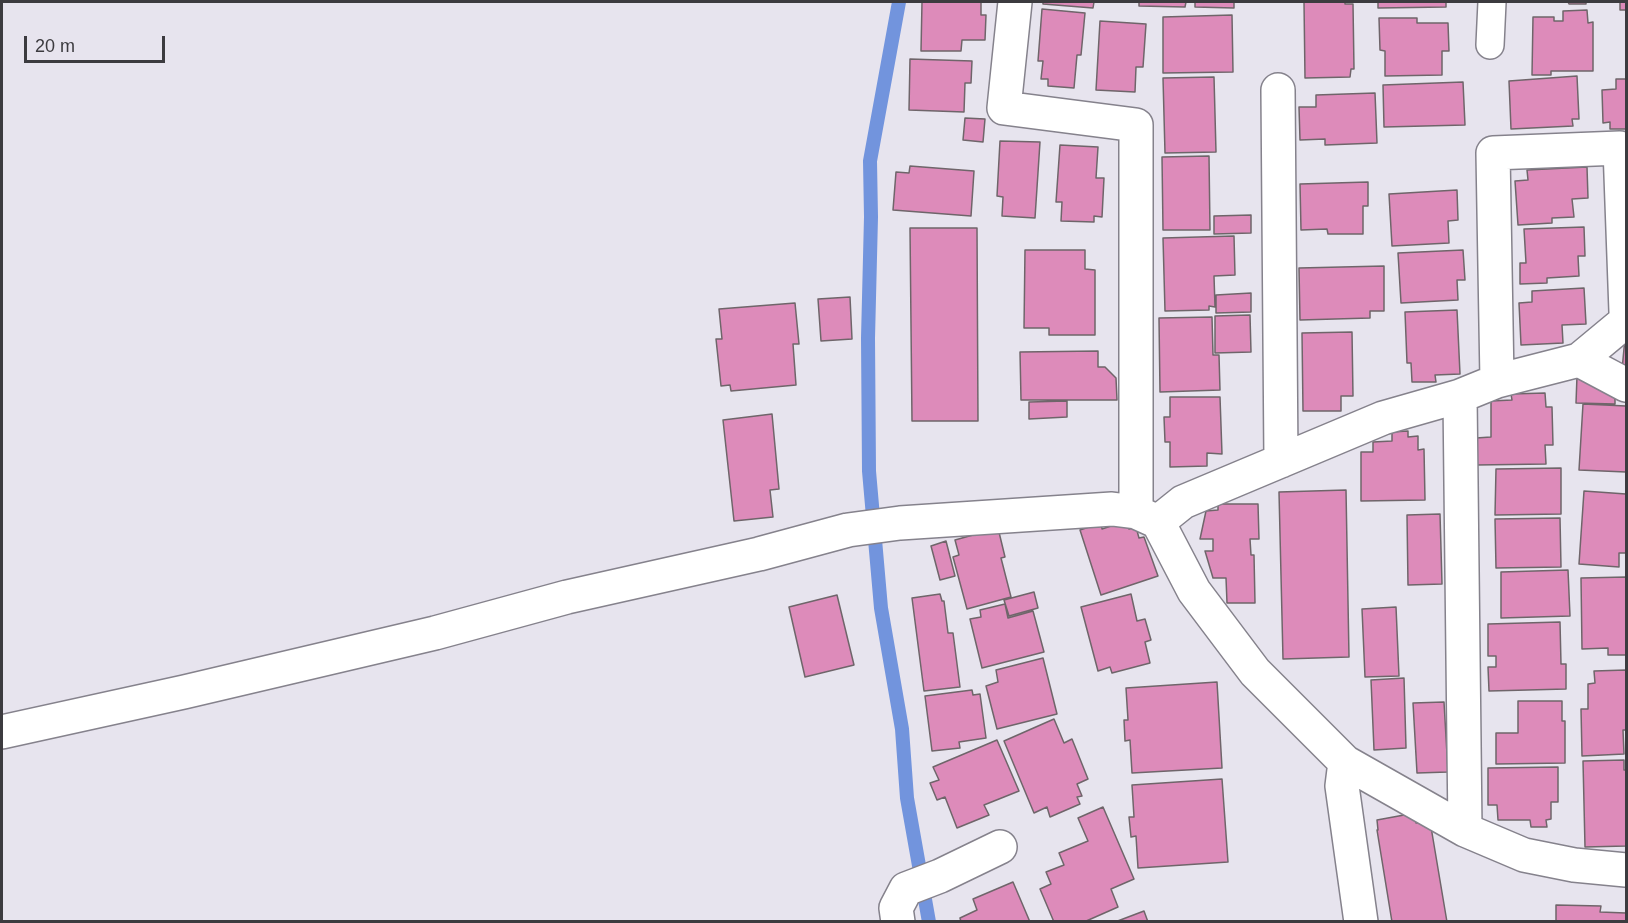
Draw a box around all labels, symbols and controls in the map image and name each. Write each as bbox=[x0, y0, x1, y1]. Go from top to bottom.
scale bar bbox=[27, 24, 168, 62]
text: 20 m bbox=[35, 36, 75, 56]

